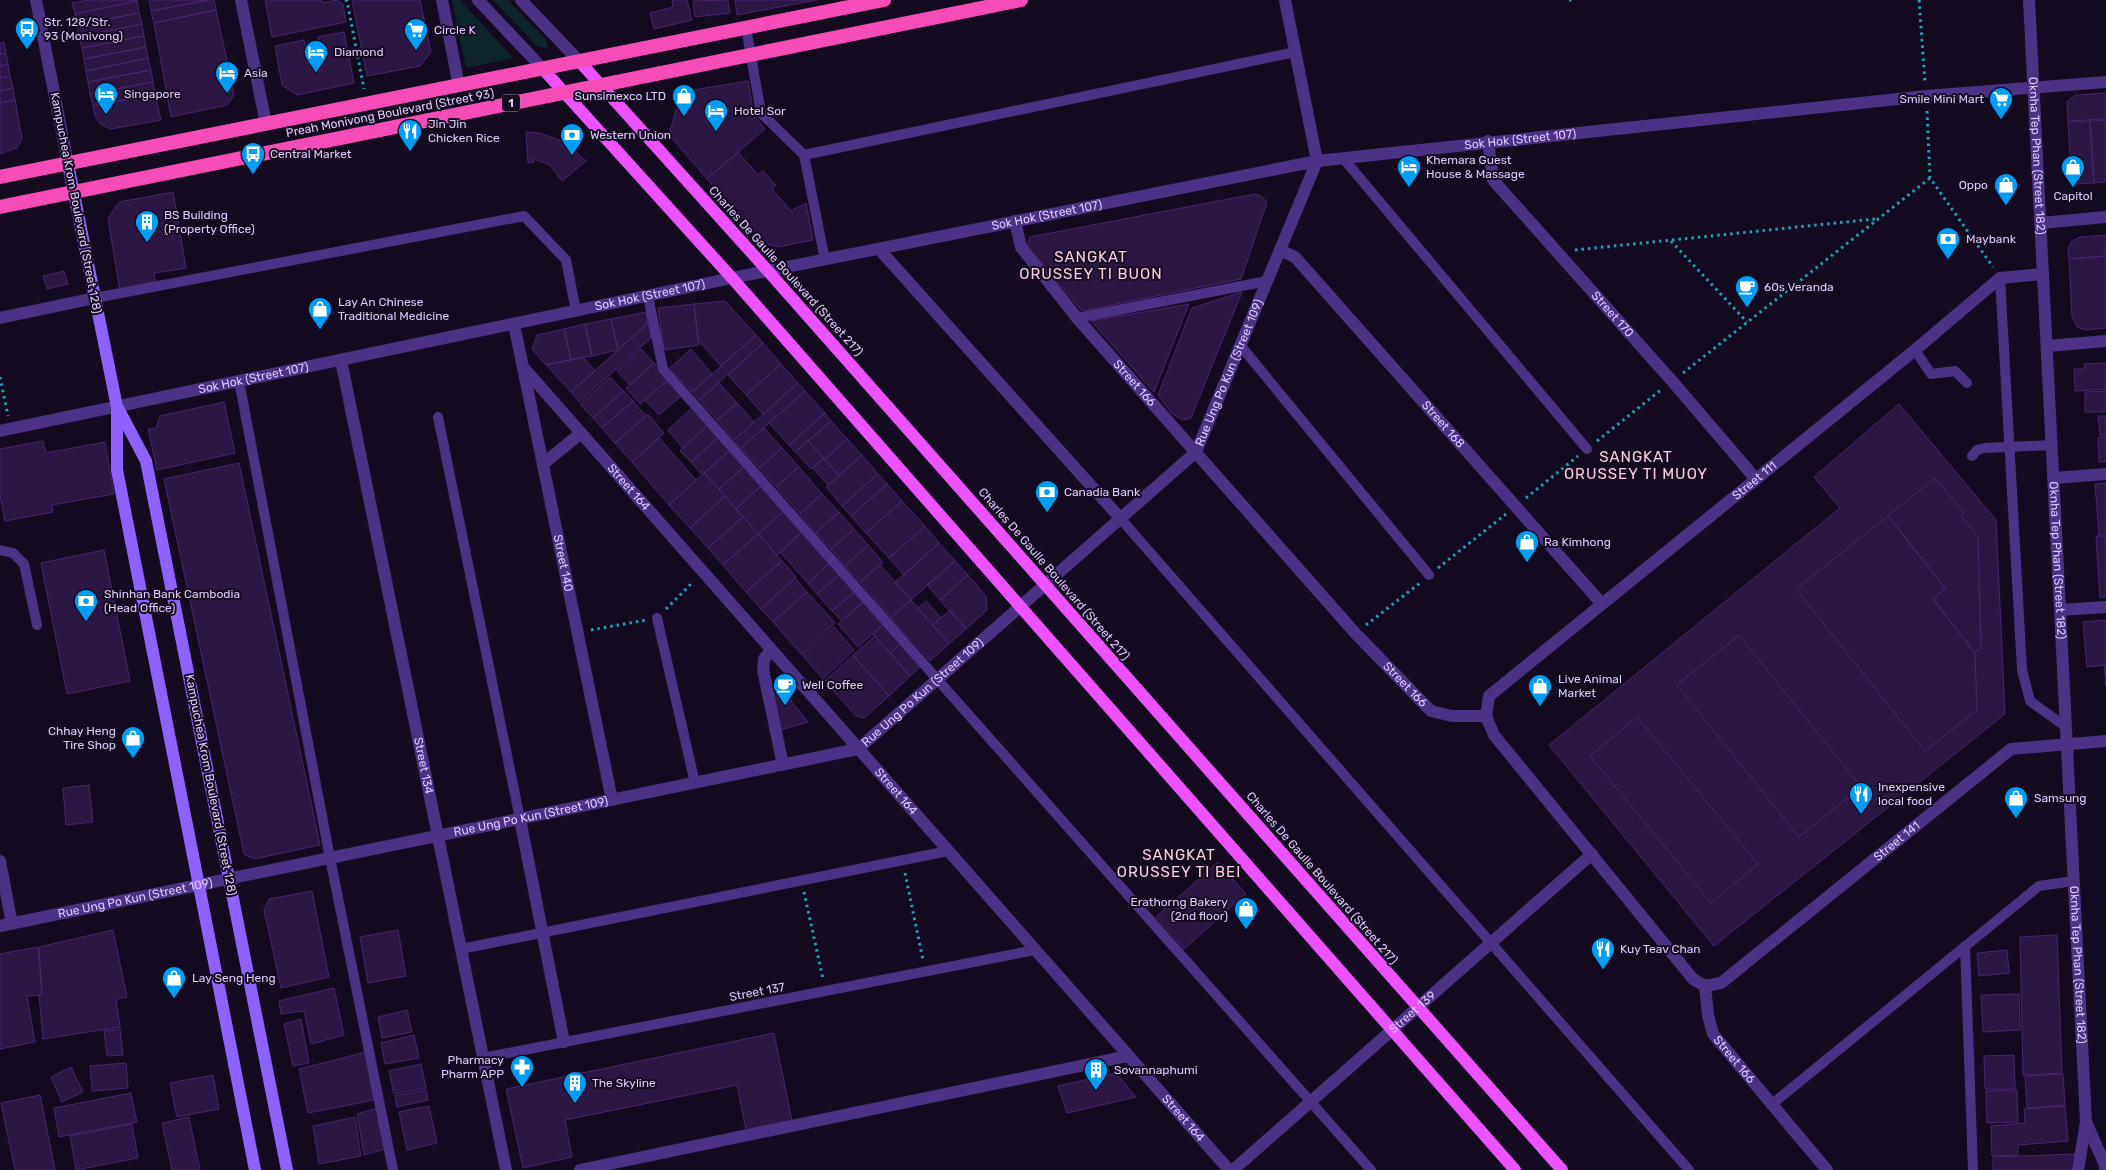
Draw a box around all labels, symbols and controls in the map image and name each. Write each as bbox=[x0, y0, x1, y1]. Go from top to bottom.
place label: Str. 128/Str. 93 (Monivong) bbox=[44, 15, 123, 43]
bus stop icon: Str. 128/Str. 93 (Monivong) bbox=[14, 16, 40, 50]
supermarket icon: Circle K bbox=[403, 17, 429, 51]
place label: Circle K bbox=[434, 23, 477, 37]
hotel icon: Diamond bbox=[303, 39, 329, 73]
place label: Diamond bbox=[334, 45, 384, 59]
hotel icon: Asia bbox=[214, 60, 240, 94]
place label: Asia bbox=[244, 66, 268, 80]
street label: Oknha Tep Phan (Street 182) bbox=[2026, 77, 2048, 235]
hotel icon: Singapore bbox=[93, 81, 119, 115]
shop icon: Sunsimexco LTD bbox=[671, 83, 697, 117]
street label: Preah Monivong Boulevard (Street 93) bbox=[285, 86, 495, 140]
supermarket icon: Smile Mini Mart bbox=[1988, 86, 2014, 120]
place label: Singapore bbox=[124, 87, 181, 101]
place label: Sunsimexco LTD bbox=[574, 89, 666, 103]
street label: Kampuchea Krom Boulevard (Street 128) bbox=[48, 91, 104, 315]
place label: Smile Mini Mart bbox=[1899, 92, 1984, 106]
road number: 1 bbox=[502, 95, 520, 112]
hotel icon: Hotel Sor bbox=[703, 98, 729, 132]
place label: Hotel Sor bbox=[734, 104, 786, 118]
place label: Jin Jin Chicken Rice bbox=[428, 117, 500, 145]
restaurant icon: Jin Jin Chicken Rice bbox=[397, 118, 423, 152]
bank icon: Western Union bbox=[559, 122, 585, 156]
street label: Sok Hok (Street 107) bbox=[1464, 126, 1577, 152]
place label: Western Union bbox=[590, 128, 671, 142]
bus stop icon: Central Market bbox=[240, 141, 266, 175]
place label: Central Market bbox=[270, 147, 352, 161]
place label: Khemara Guest House & Massage bbox=[1426, 153, 1525, 181]
hotel icon: Khemara Guest House & Massage bbox=[1396, 154, 1422, 188]
shop icon: Capitol bbox=[2060, 154, 2086, 188]
shop icon: Oppo bbox=[1993, 172, 2019, 206]
place label: Oppo bbox=[1959, 178, 1988, 192]
street label: Charles De Gaulle Boulevard (Street 217) bbox=[706, 183, 866, 359]
place label: Capitol bbox=[2053, 189, 2093, 203]
street label: Sok Hok (Street 107) bbox=[990, 197, 1103, 233]
place label: BS Building (Property Office) bbox=[164, 208, 255, 236]
building icon: BS Building (Property Office) bbox=[134, 209, 160, 243]
bank icon: Maybank bbox=[1935, 226, 1961, 260]
place label: Maybank bbox=[1966, 232, 2017, 246]
district label: SANGKAT ORUSSEY TI BUON bbox=[1019, 248, 1163, 283]
cafe icon: 60s Veranda bbox=[1734, 274, 1760, 308]
street label: Sok Hok (Street 107) bbox=[594, 277, 706, 313]
place label: 60s Veranda bbox=[1764, 280, 1834, 294]
street label: Street 170 bbox=[1588, 288, 1637, 340]
place label: Lay An Chinese Traditional Medicine bbox=[338, 295, 449, 323]
shop icon: Lay An Chinese Traditional Medicine bbox=[307, 296, 333, 330]
street label: Rue Ung Po Kun (Street 109) bbox=[1192, 297, 1266, 448]
street label: Street 166 bbox=[1110, 357, 1159, 409]
street label: Sok Hok (Street 107) bbox=[197, 360, 310, 396]
street label: Street 168 bbox=[1419, 398, 1467, 451]
district label: SANGKAT ORUSSEY TI MUOY bbox=[1564, 448, 1708, 483]
street label: Street 111 bbox=[1729, 458, 1779, 503]
street label: Street 164 bbox=[604, 461, 653, 514]
bank icon: Canadia Bank bbox=[1034, 479, 1060, 513]
street label: Oknha Tep Phan (Street 182) bbox=[2046, 481, 2068, 640]
street label: Charles De Gaulle Boulevard (Street 217) bbox=[975, 485, 1133, 663]
place label: Canadia Bank bbox=[1064, 485, 1141, 499]
shop icon: Ra Kimhong bbox=[1514, 529, 1540, 563]
street label: Street 140 bbox=[551, 533, 576, 593]
place label: Ra Kimhong bbox=[1544, 535, 1611, 549]
place label: Shinhan Bank Cambodia (Head Office) bbox=[104, 587, 240, 615]
bank icon: Shinhan Bank Cambodia (Head Office) bbox=[73, 588, 99, 622]
street label: Rue Ung Po Kun (Street 109) bbox=[859, 635, 986, 750]
street label: Street 166 bbox=[1380, 659, 1430, 710]
cafe icon: Well Coffee bbox=[772, 672, 798, 706]
place label: Live Animal Market bbox=[1558, 672, 1622, 700]
street label: Kampuchea Krom Boulevard (Street 128) bbox=[183, 673, 239, 897]
shop icon: Live Animal Market bbox=[1527, 673, 1553, 707]
place label: Well Coffee bbox=[802, 678, 864, 692]
place label: Chhay Heng Tire Shop bbox=[48, 724, 116, 752]
shop icon: Chhay Heng Tire Shop bbox=[120, 725, 146, 759]
street label: Street 134 bbox=[411, 736, 436, 796]
street label: Street 164 bbox=[872, 765, 921, 818]
place label: Inexpensive local food bbox=[1878, 780, 1945, 808]
restaurant icon: Inexpensive local food bbox=[1848, 781, 1874, 815]
shop icon: Samsung bbox=[2003, 785, 2029, 819]
street label: Charles De Gaulle Boulevard (Street 217) bbox=[1243, 789, 1401, 967]
place label: Samsung bbox=[2034, 791, 2087, 805]
street label: Rue Ung Po Kun (Street 109) bbox=[452, 794, 609, 839]
street label: Street 141 bbox=[1871, 818, 1923, 864]
district label: SANGKAT ORUSSEY TI BEI bbox=[1117, 846, 1241, 881]
street label: Rue Ung Po Kun (Street 109) bbox=[57, 875, 214, 921]
street label: Oknha Tep Phan (Street 182) bbox=[2067, 886, 2089, 1044]
place label: Erathorng Bakery (2nd floor) bbox=[1130, 895, 1228, 923]
shop icon: Erathorng Bakery (2nd floor) bbox=[1233, 896, 1259, 930]
restaurant icon: Kuy Teav Chan bbox=[1590, 936, 1616, 970]
place label: Kuy Teav Chan bbox=[1620, 942, 1701, 956]
shop icon: Lay Seng Heng bbox=[161, 965, 187, 999]
place label: Lay Seng Heng bbox=[192, 971, 276, 985]
street label: Street 137 bbox=[728, 980, 786, 1004]
street label: Street 139 bbox=[1386, 988, 1438, 1036]
street label: Street 166 bbox=[1711, 1033, 1758, 1086]
place label: Pharmacy Pharm APP bbox=[441, 1053, 504, 1081]
pharmacy icon: Pharmacy Pharm APP bbox=[509, 1054, 535, 1088]
building icon: Sovannaphumi bbox=[1083, 1057, 1109, 1091]
place label: Sovannaphumi bbox=[1114, 1063, 1198, 1077]
building icon: The Skyline bbox=[562, 1070, 588, 1104]
place label: The Skyline bbox=[592, 1076, 656, 1090]
street label: Street 164 bbox=[1159, 1092, 1208, 1145]

